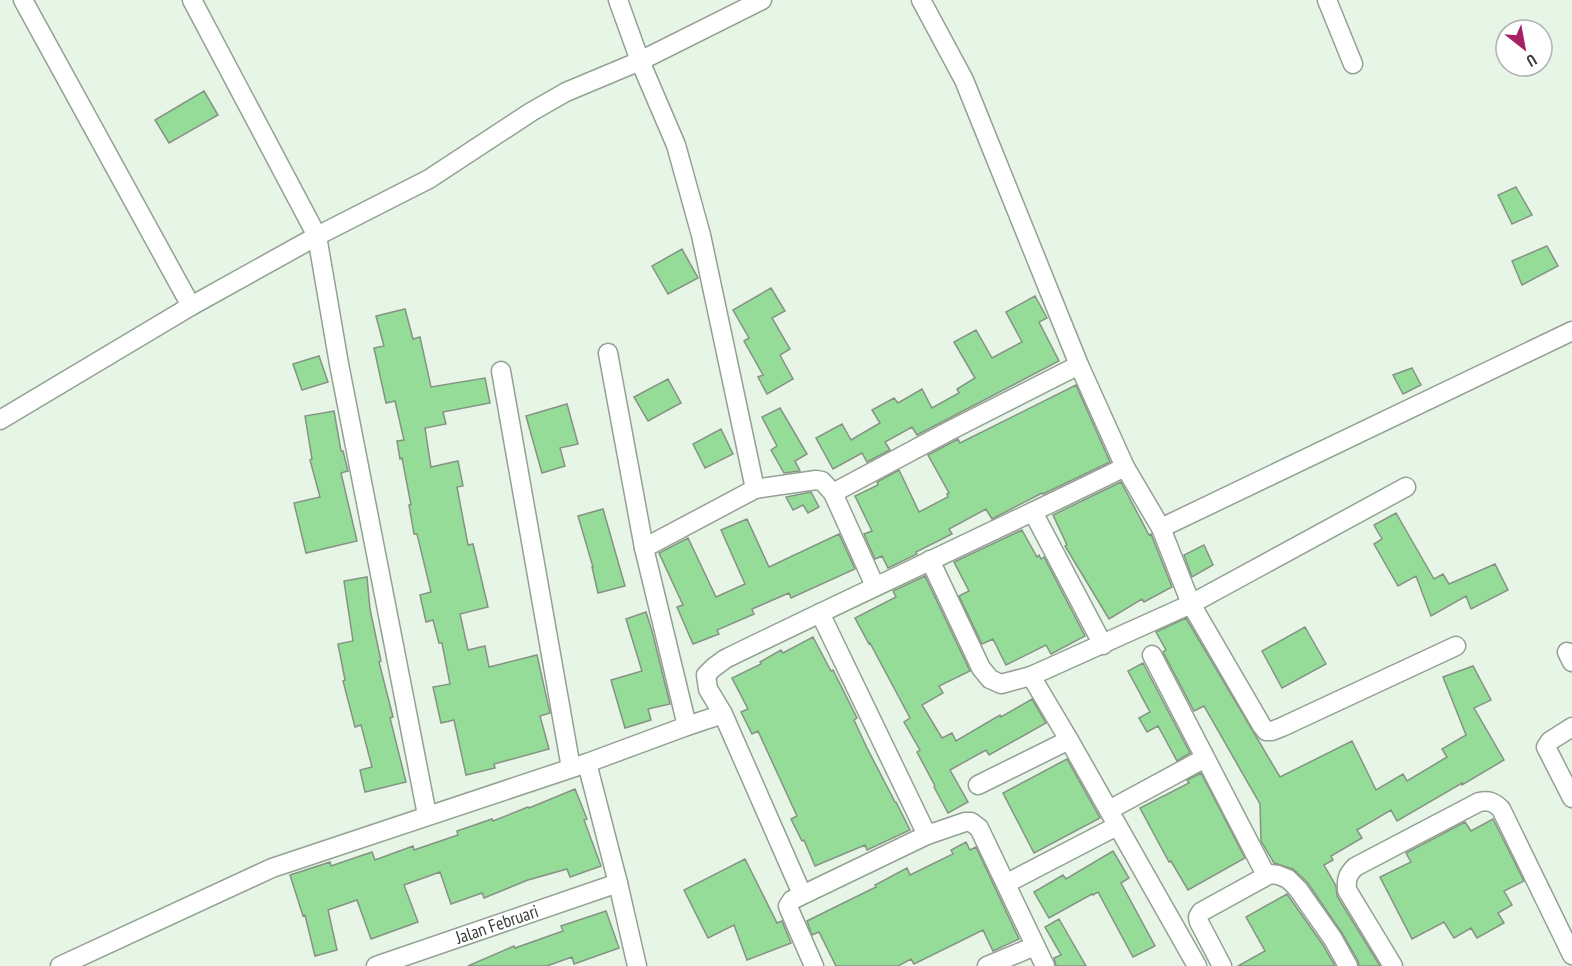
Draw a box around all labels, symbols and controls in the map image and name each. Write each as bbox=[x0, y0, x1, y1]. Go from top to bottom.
north arrow bbox=[1494, 18, 1554, 78]
text: U bbox=[1523, 50, 1540, 72]
street label: Jalan Februari bbox=[451, 899, 541, 949]

